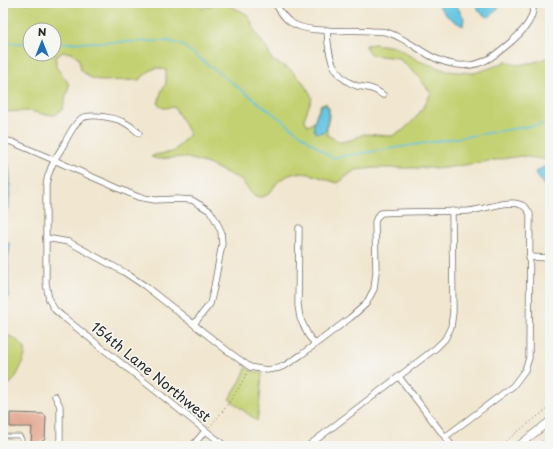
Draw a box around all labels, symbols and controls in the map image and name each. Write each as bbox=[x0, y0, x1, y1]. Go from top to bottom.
north arrow bbox=[22, 22, 62, 62]
text: N bbox=[38, 23, 47, 40]
street label: 154th Lane Northwest bbox=[87, 317, 216, 427]

